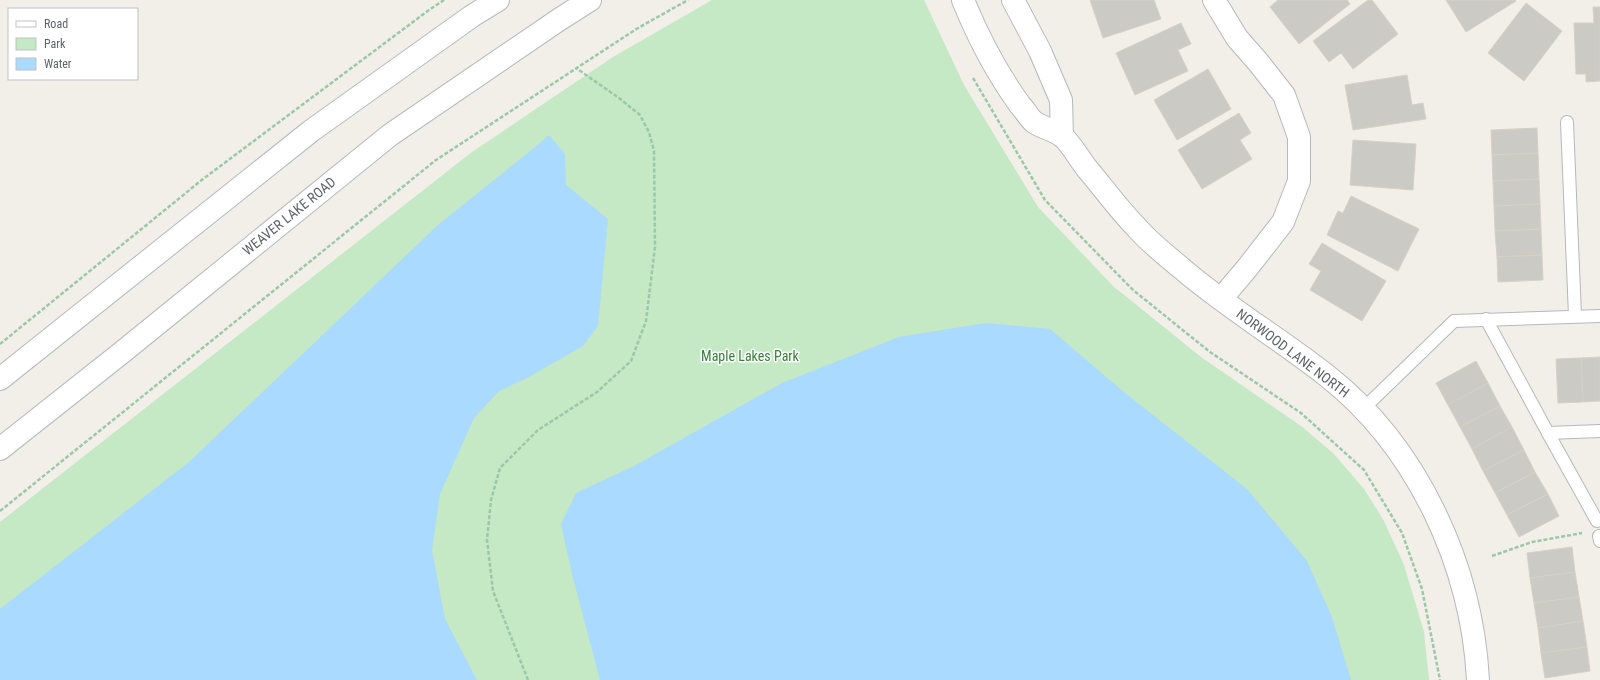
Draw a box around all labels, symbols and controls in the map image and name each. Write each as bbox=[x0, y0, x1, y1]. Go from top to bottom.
legend bbox=[8, 8, 138, 80]
text: Road bbox=[44, 17, 68, 31]
text: Park bbox=[44, 37, 66, 51]
text: Water bbox=[44, 57, 72, 71]
street label: WEAVER LAKE ROAD bbox=[239, 174, 339, 258]
street label: NORWOOD LANE NORTH bbox=[1234, 305, 1352, 401]
park label: Maple Lakes Park bbox=[701, 348, 800, 364]

